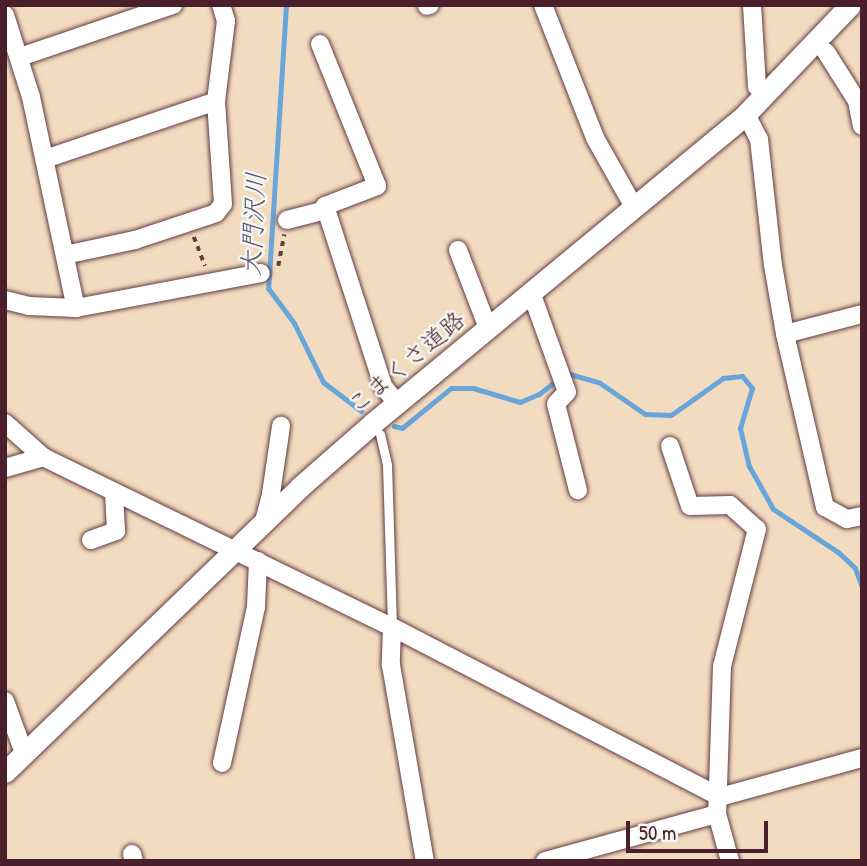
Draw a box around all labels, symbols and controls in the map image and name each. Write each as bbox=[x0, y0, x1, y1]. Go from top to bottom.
water label: 大門沢川 bbox=[235, 171, 271, 277]
street label: こまくさ道路 bbox=[342, 305, 470, 419]
scale bar bbox=[629, 806, 771, 850]
text: 50 m bbox=[639, 818, 676, 847]

